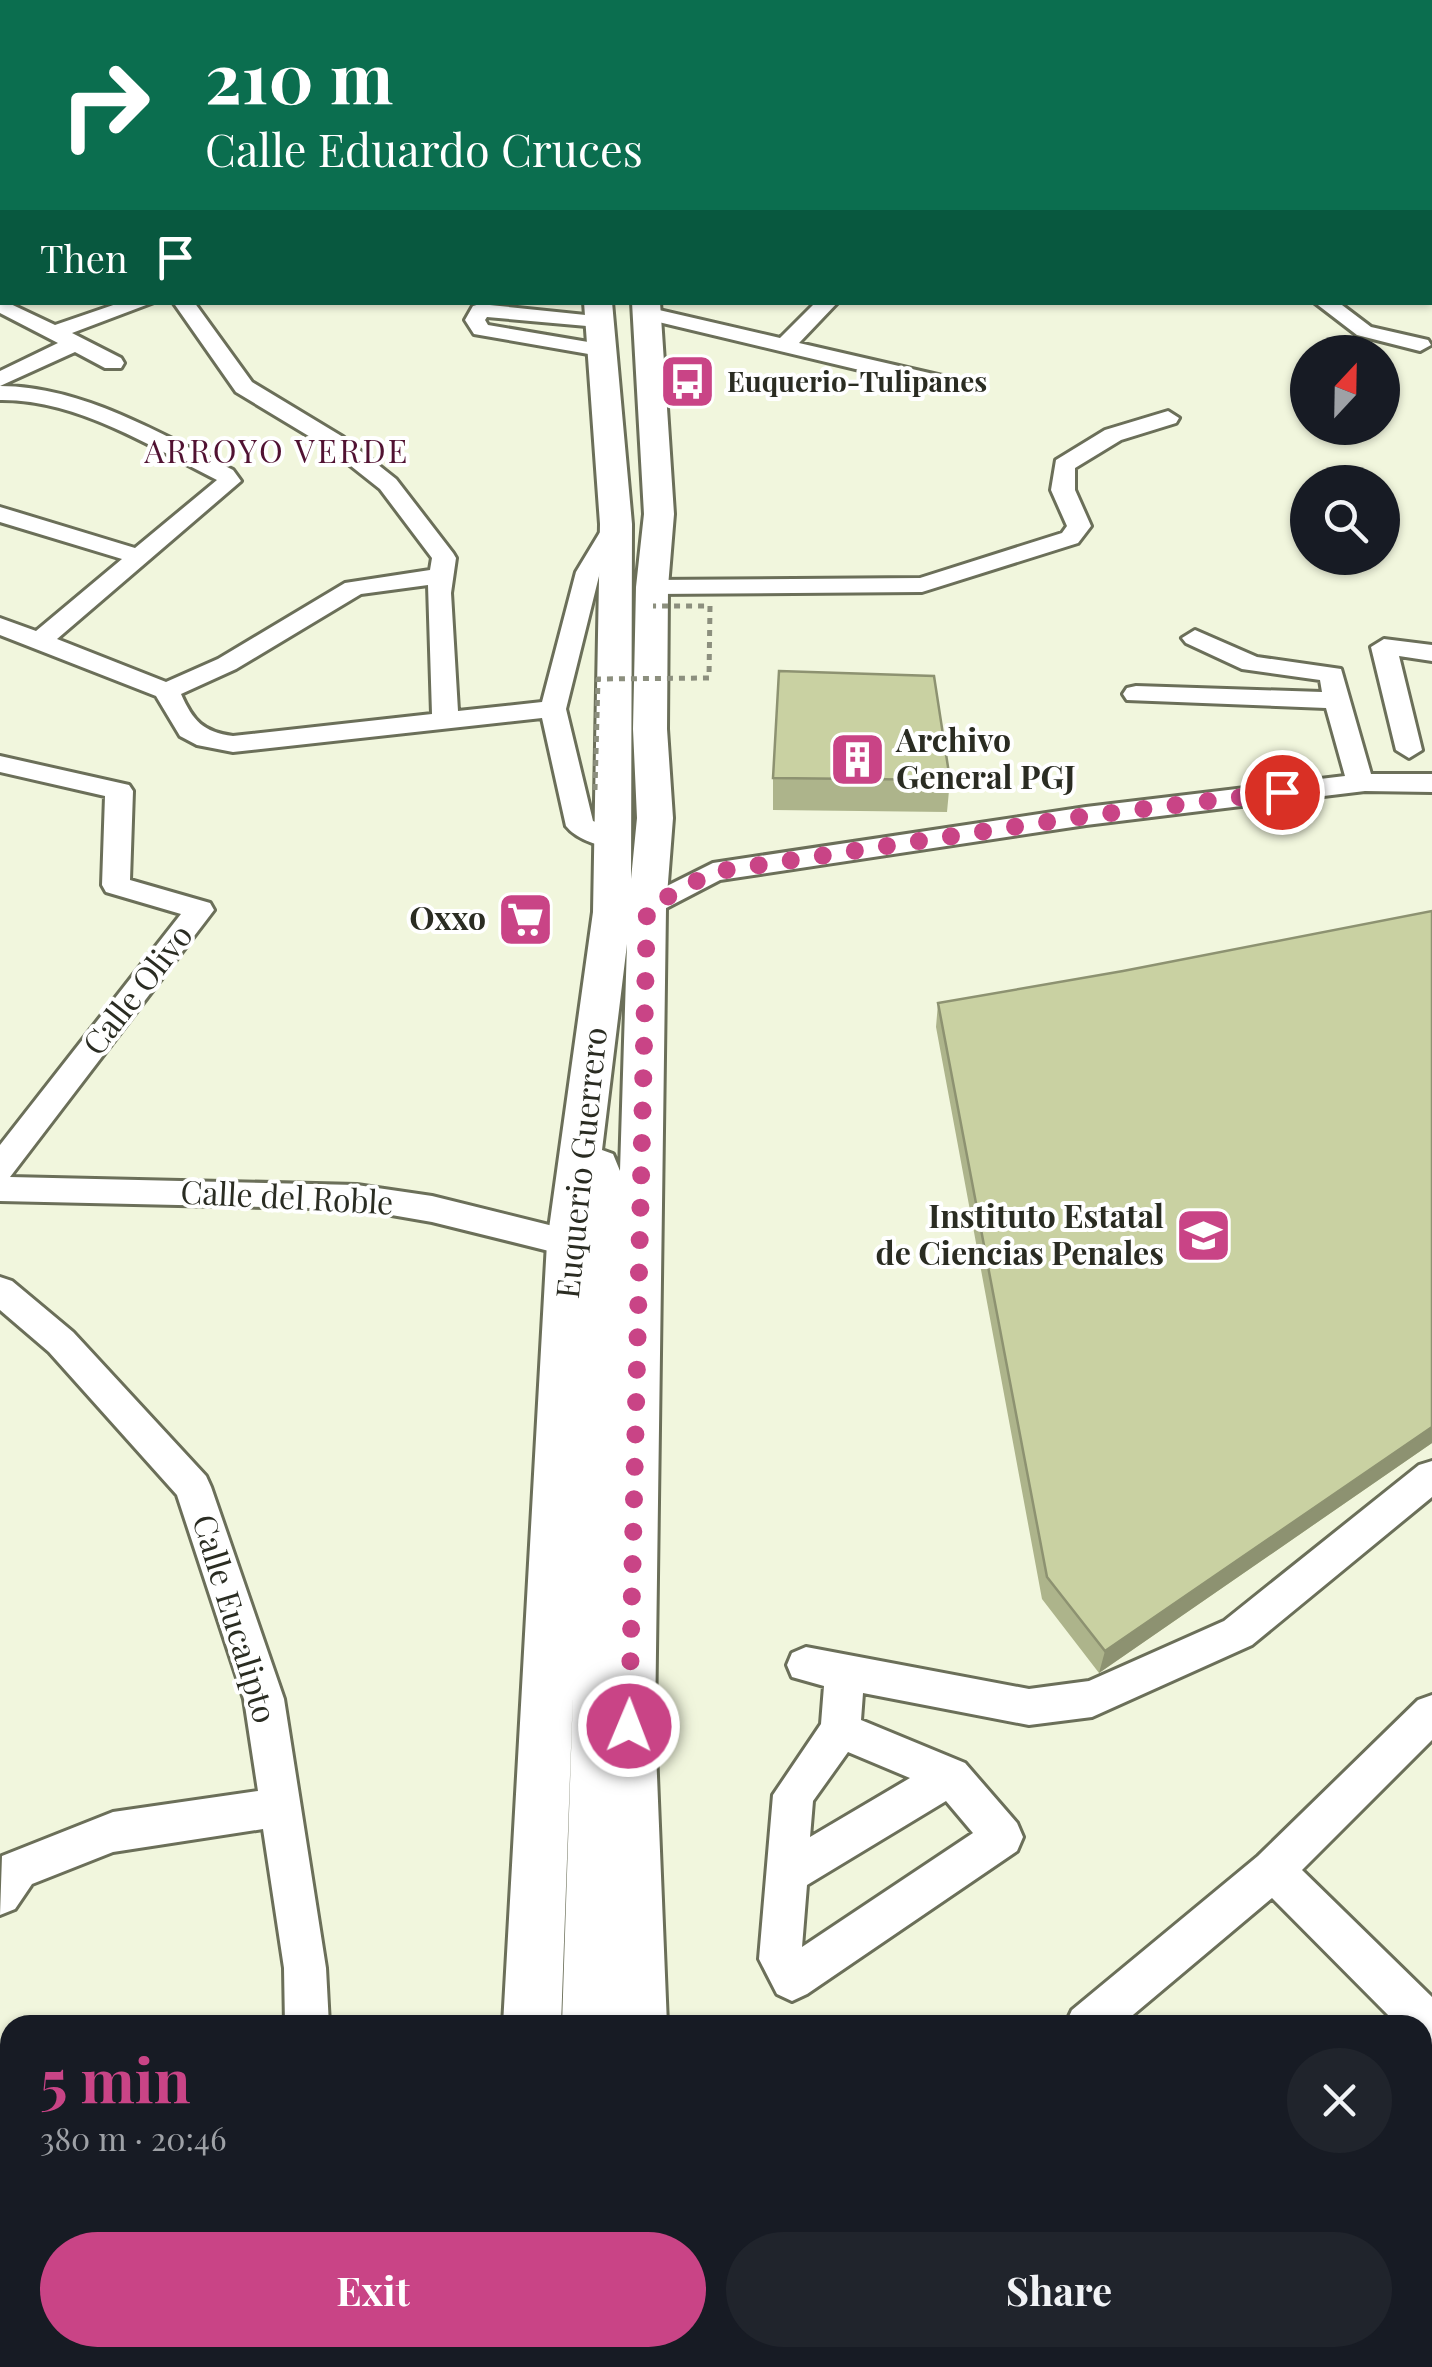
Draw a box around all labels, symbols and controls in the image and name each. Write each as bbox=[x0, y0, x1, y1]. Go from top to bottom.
text: 210 m bbox=[205, 28, 393, 122]
icon: right bbox=[40, 40, 170, 170]
text: Calle Eduardo Cruces bbox=[205, 118, 643, 178]
icon: arrive bbox=[148, 230, 203, 285]
text: Then bbox=[40, 232, 128, 283]
north arrow bbox=[1290, 335, 1400, 445]
map controls bbox=[1290, 335, 1400, 575]
bus stop icon: Euquerio-Tulipanes bbox=[658, 352, 718, 412]
place label: Euquerio-Tulipanes bbox=[727, 362, 987, 399]
district label: ARROYO VERDE bbox=[143, 428, 410, 471]
button: search bbox=[1290, 465, 1400, 575]
place label: Archivo General PGJ bbox=[895, 717, 1076, 797]
building icon: Archivo General PGJ bbox=[827, 729, 887, 789]
pin bbox=[1240, 750, 1325, 835]
icon: arrive bbox=[1255, 765, 1310, 820]
supermarket icon: Oxxo bbox=[495, 889, 555, 949]
place label: Oxxo bbox=[409, 895, 486, 938]
street label: Calle Olivo bbox=[71, 914, 201, 1063]
street label: Euquerio Guerrero bbox=[544, 1025, 615, 1300]
street label: Calle del Roble bbox=[180, 1168, 395, 1223]
place label: Instituto Estatal de Ciencias Penales bbox=[876, 1193, 1164, 1273]
school or university icon: Instituto Estatal de Ciencias Penales bbox=[1173, 1205, 1233, 1265]
street label: Calle Eucalipto bbox=[184, 1509, 288, 1728]
position arrow bbox=[577, 1674, 681, 1778]
text: 5 min bbox=[40, 2038, 191, 2118]
button: close bbox=[1287, 2048, 1392, 2153]
text: 380 m · 20:46 bbox=[40, 2116, 226, 2159]
button: Exit bbox=[40, 2232, 706, 2347]
button: Share bbox=[726, 2232, 1392, 2347]

